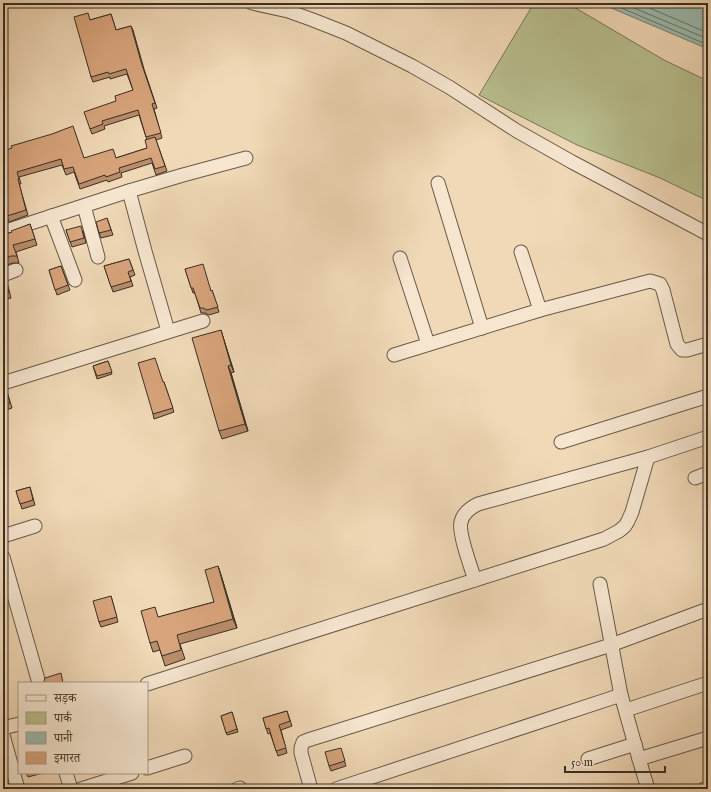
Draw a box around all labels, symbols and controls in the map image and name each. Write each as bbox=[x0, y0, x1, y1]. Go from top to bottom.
legend bbox=[18, 682, 148, 774]
text: सड़क bbox=[53, 691, 78, 706]
text: पार्क bbox=[53, 711, 73, 726]
text: पानी bbox=[53, 730, 73, 746]
scale bar bbox=[565, 748, 665, 774]
text: इमारत bbox=[53, 751, 81, 766]
text: 50 m bbox=[571, 755, 593, 770]

